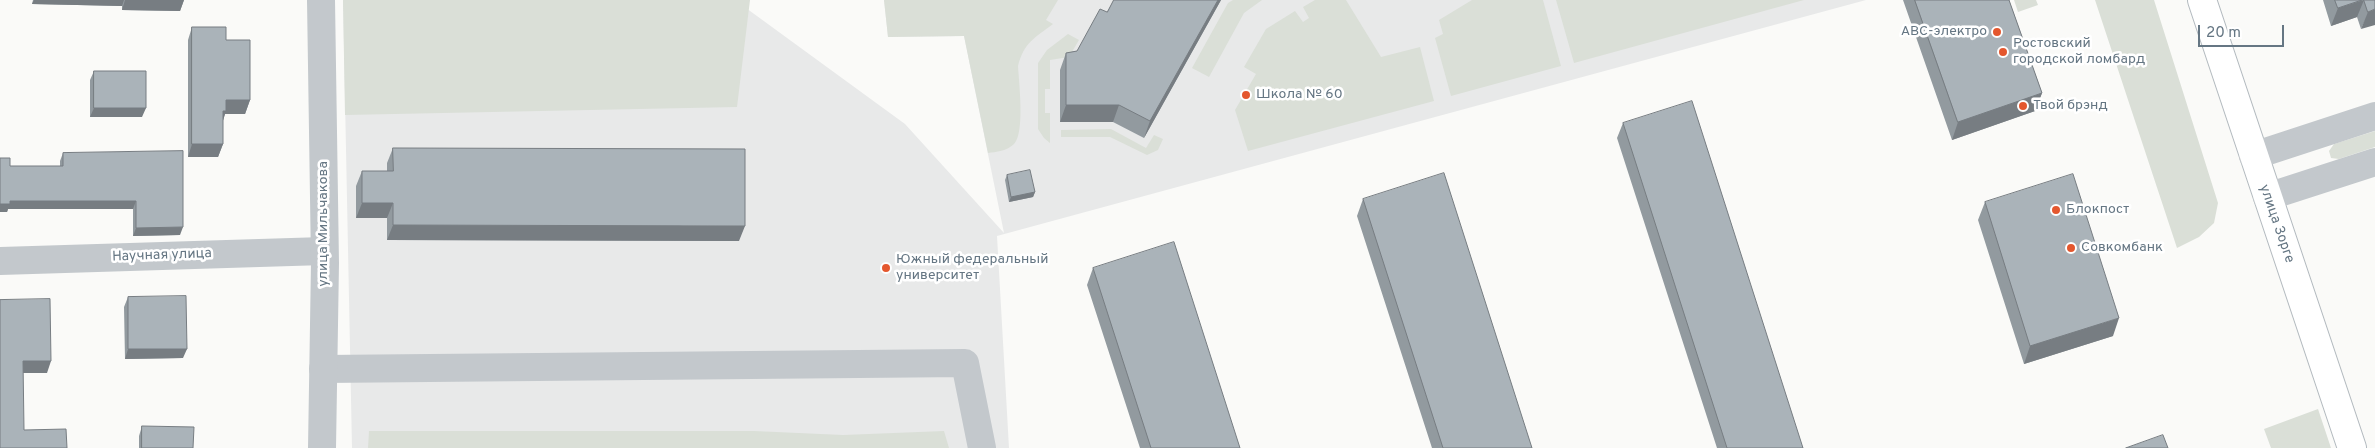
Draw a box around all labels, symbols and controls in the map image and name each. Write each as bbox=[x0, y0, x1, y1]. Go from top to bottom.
scale bar bbox=[2200, 15, 2286, 47]
place label: АВС-электро bbox=[1901, 24, 1987, 40]
text: 20 m bbox=[2206, 24, 2241, 43]
marker: АВС-электро bbox=[1991, 26, 2003, 38]
place label: Ростовский городской ломбард bbox=[2013, 36, 2145, 68]
marker: Ростовский городской ломбард bbox=[1997, 46, 2009, 58]
place label: Школа № 60 bbox=[1256, 87, 1343, 103]
marker: Школа № 60 bbox=[1240, 89, 1252, 101]
place label: Твой брэнд bbox=[2033, 98, 2108, 114]
marker: Твой брэнд bbox=[2017, 100, 2029, 112]
street label: улица Мильчакова bbox=[316, 161, 332, 287]
street label: улица Зорге bbox=[2255, 183, 2297, 265]
place label: Блокпост bbox=[2066, 202, 2129, 218]
marker: Блокпост bbox=[2050, 204, 2062, 216]
place label: Совкомбанк bbox=[2081, 240, 2163, 256]
marker: Совкомбанк bbox=[2065, 242, 2077, 254]
street label: Научная улица bbox=[112, 246, 212, 266]
place label: Южный федеральный университет bbox=[896, 252, 1049, 284]
marker: Южный федеральный университет bbox=[880, 262, 892, 274]

